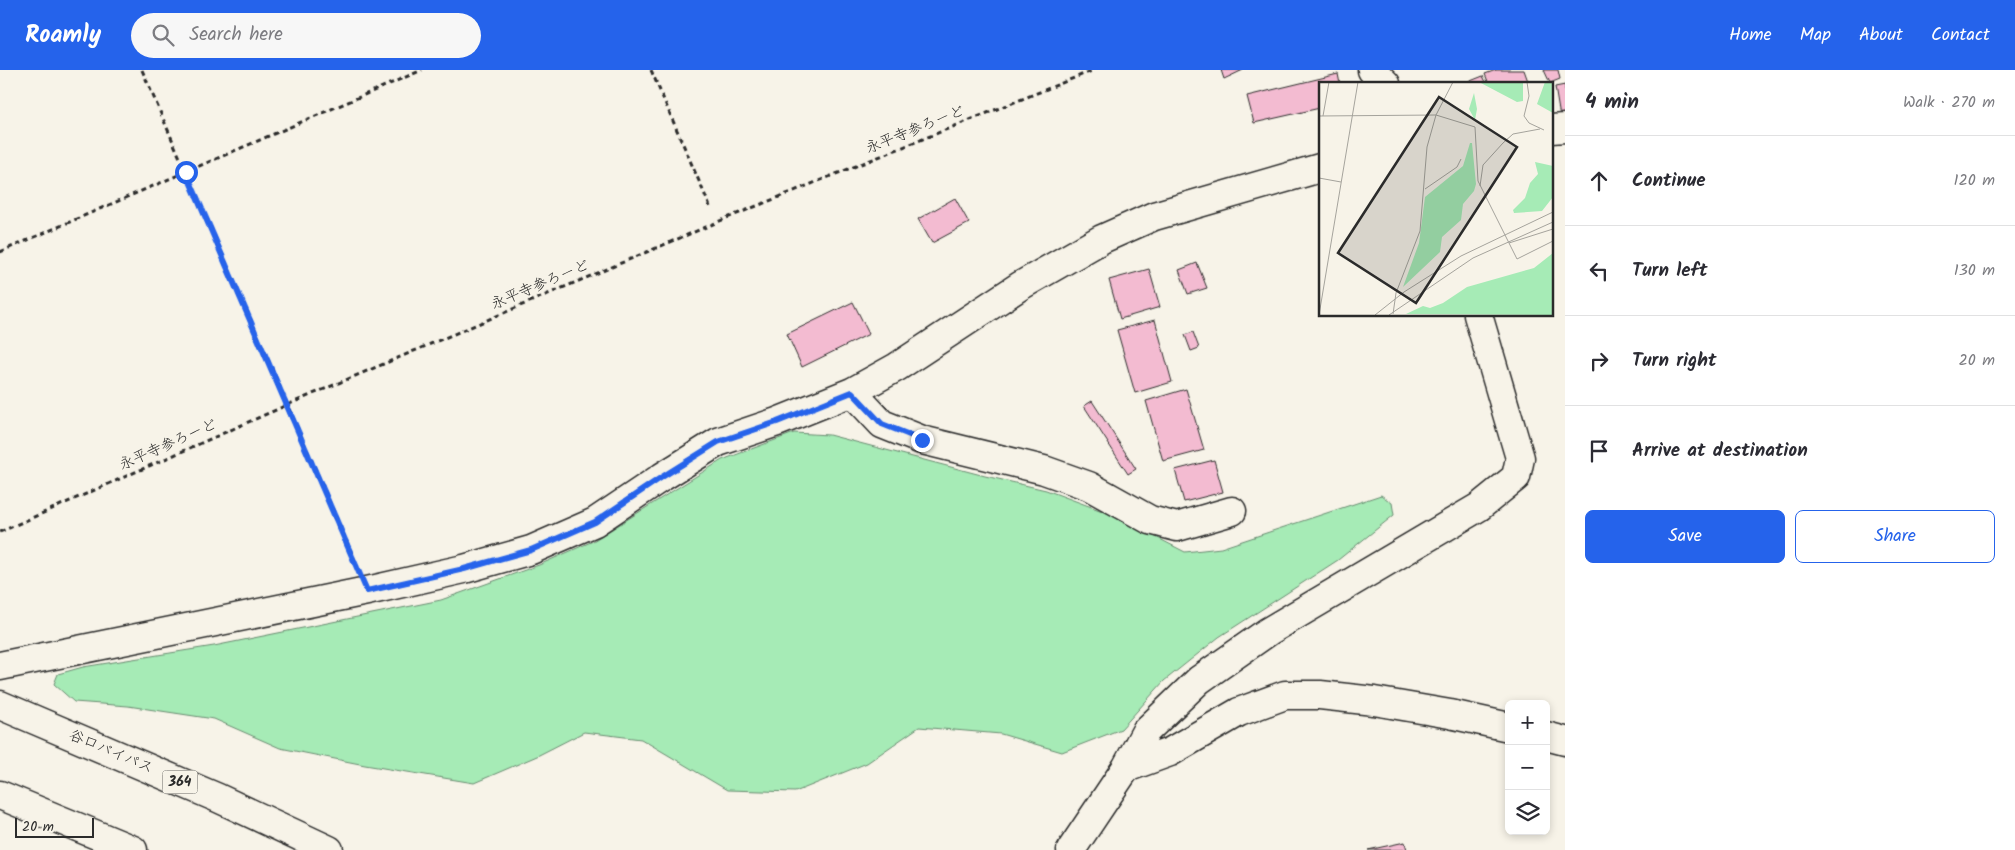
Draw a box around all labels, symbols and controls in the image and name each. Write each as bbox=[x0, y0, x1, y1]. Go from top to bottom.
search box bbox=[131, 13, 481, 58]
text: Roamly bbox=[25, 16, 101, 55]
text: Search here bbox=[189, 20, 283, 50]
icon: search bbox=[149, 21, 177, 49]
text: Home bbox=[1729, 21, 1772, 50]
text: Map bbox=[1800, 21, 1831, 50]
text: About bbox=[1859, 21, 1903, 50]
text: Contact bbox=[1931, 21, 1990, 50]
inset map bbox=[1319, 82, 1552, 316]
text: 4 min bbox=[1585, 86, 1639, 119]
text: Walk · 270 m bbox=[1903, 90, 1995, 115]
street label: 永平寺参ろーど bbox=[862, 99, 968, 161]
route start bbox=[175, 161, 198, 184]
text: Continue bbox=[1632, 166, 1705, 196]
icon: ahead bbox=[1585, 167, 1613, 195]
text: 120 m bbox=[1954, 168, 1995, 193]
street label: 永平寺参ろーど bbox=[487, 253, 593, 317]
text: Turn left bbox=[1632, 256, 1707, 286]
icon: left bbox=[1585, 257, 1613, 285]
text: 130 m bbox=[1954, 258, 1995, 283]
text: Turn right bbox=[1632, 346, 1717, 376]
icon: right bbox=[1585, 347, 1613, 375]
text: 20 m bbox=[1959, 348, 1995, 373]
street label: 永平寺参ろーど bbox=[115, 413, 221, 477]
route end bbox=[911, 429, 934, 452]
text: Arrive at destination bbox=[1632, 436, 1808, 466]
icon: arrive bbox=[1585, 437, 1613, 465]
button: Save bbox=[1585, 510, 1785, 563]
button: Share bbox=[1795, 510, 1995, 563]
map controls bbox=[1505, 700, 1550, 835]
button: + bbox=[1505, 700, 1550, 745]
street label: 谷口バイパス bbox=[65, 723, 157, 781]
button: − bbox=[1505, 745, 1550, 790]
road number: 364 bbox=[162, 770, 198, 794]
button: layers bbox=[1505, 790, 1550, 835]
scale bar bbox=[15, 815, 94, 838]
text: 20 m bbox=[22, 816, 54, 838]

